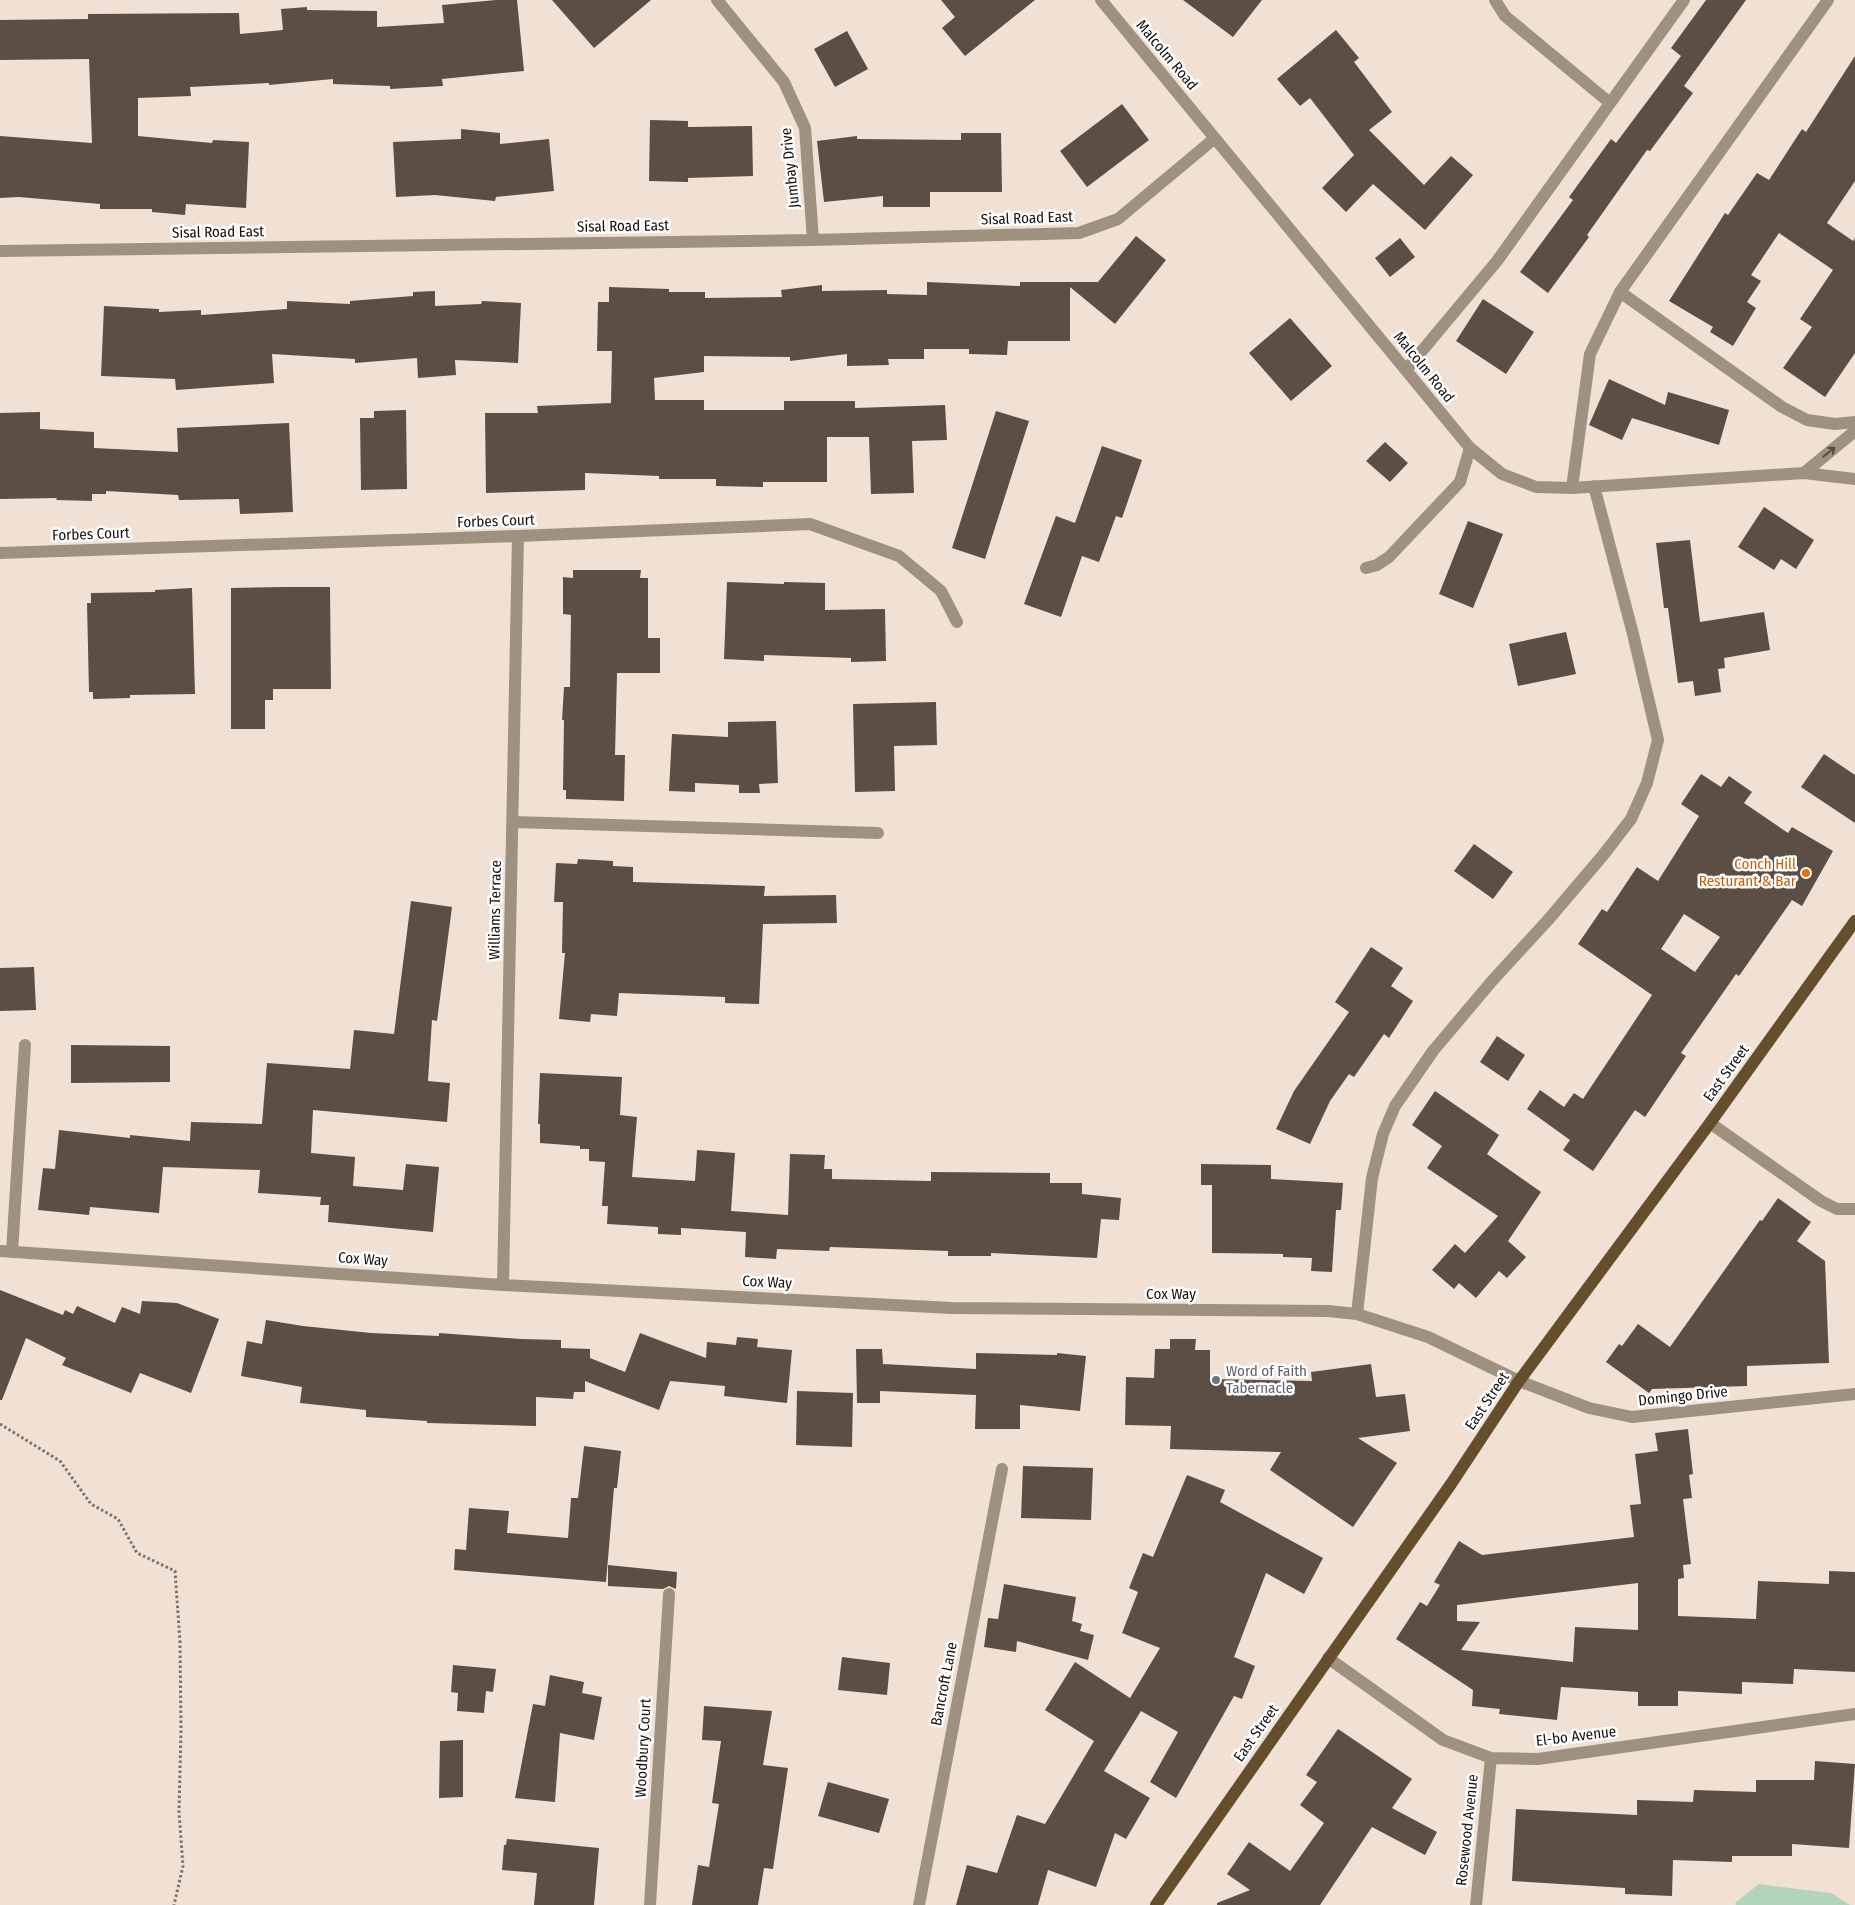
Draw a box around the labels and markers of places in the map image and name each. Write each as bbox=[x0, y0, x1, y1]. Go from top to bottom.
place label: Conch Hill Resturant & Bar bbox=[1699, 855, 1797, 890]
marker: Conch Hill Resturant & Bar bbox=[1800, 867, 1812, 879]
place label: Word of Faith Tabernacle bbox=[1226, 1362, 1307, 1397]
marker: Word of Faith Tabernacle bbox=[1210, 1374, 1222, 1386]

